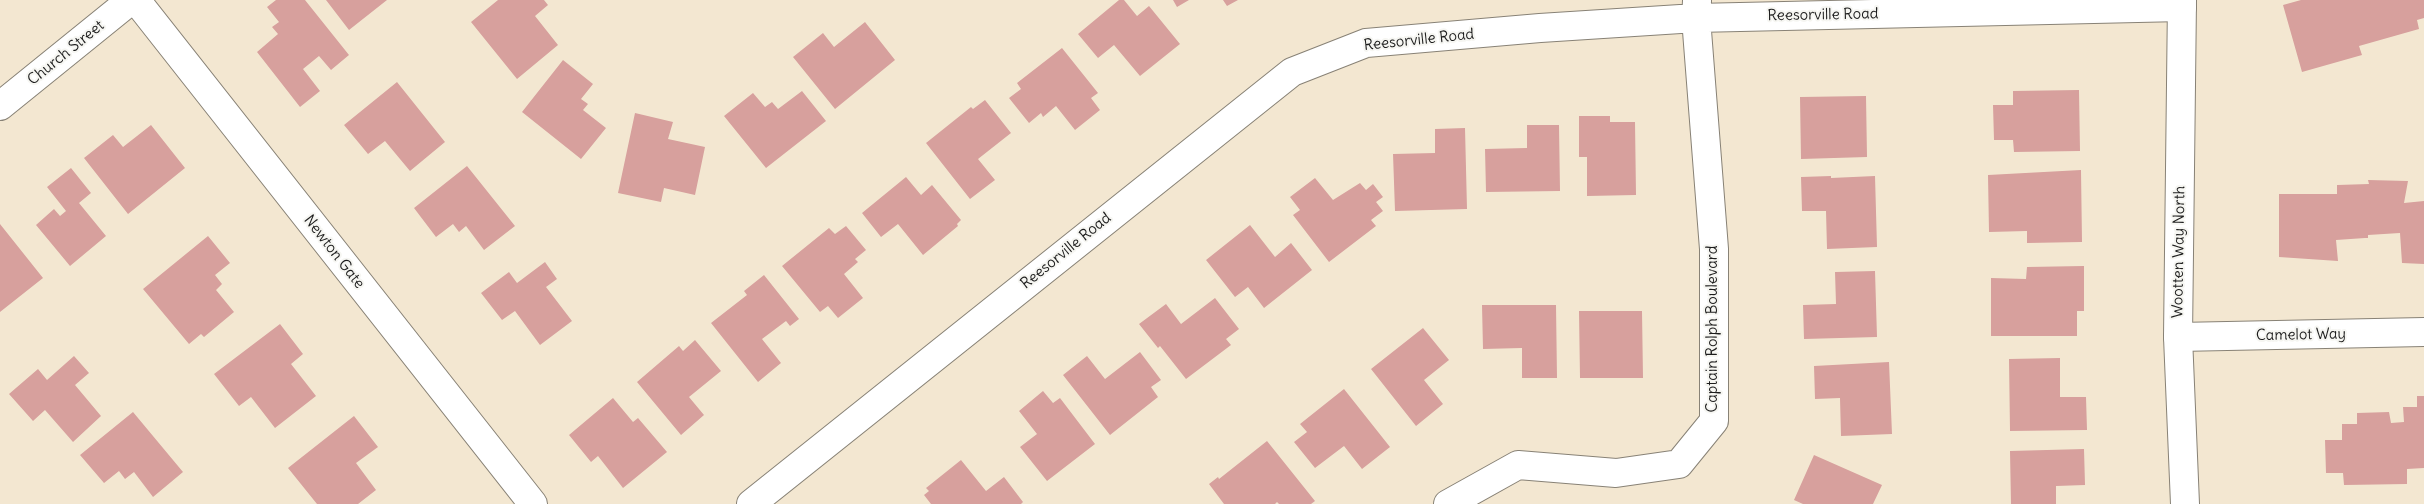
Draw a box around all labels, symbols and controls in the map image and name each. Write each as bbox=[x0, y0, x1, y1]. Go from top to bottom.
street label: Reesorville Road bbox=[1767, 5, 1879, 25]
street label: Church Street bbox=[24, 17, 108, 89]
street label: Reesorville Road bbox=[1363, 25, 1475, 55]
street label: Wootten Way North bbox=[2169, 186, 2189, 318]
street label: Reesorville Road bbox=[1017, 209, 1115, 293]
street label: Newton Gate bbox=[300, 212, 368, 292]
street label: Captain Rolph Boulevard bbox=[1704, 246, 1722, 412]
street label: Camelot Way bbox=[2256, 325, 2346, 345]

